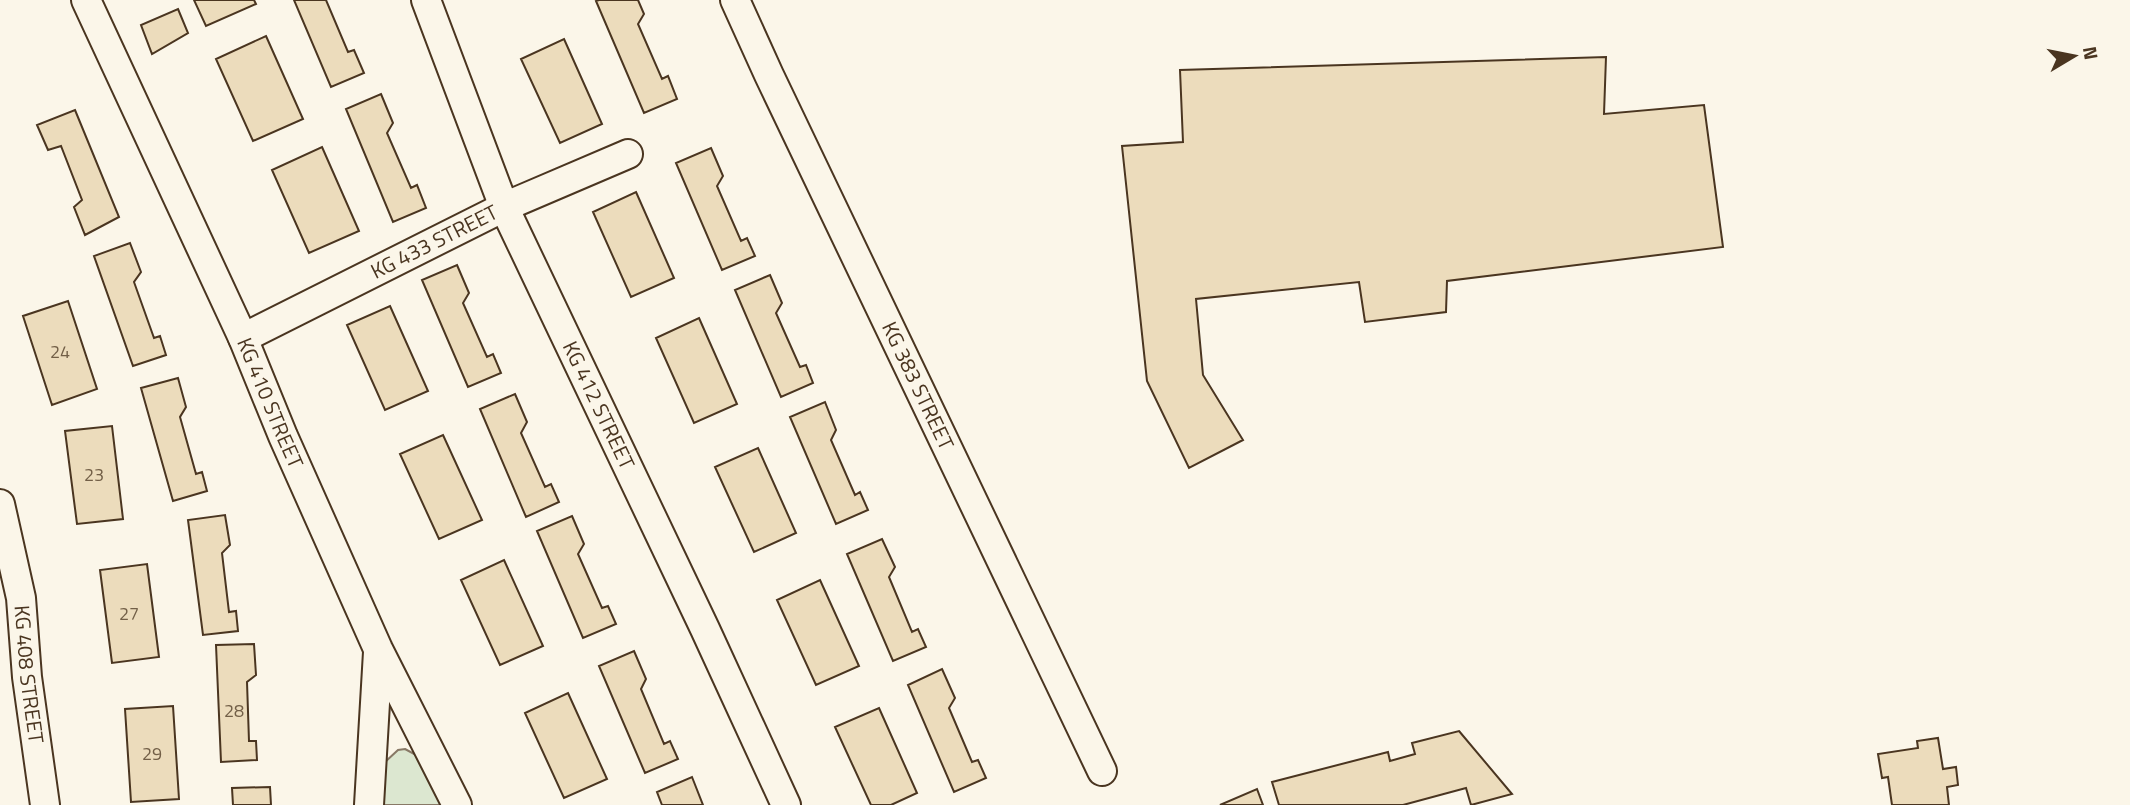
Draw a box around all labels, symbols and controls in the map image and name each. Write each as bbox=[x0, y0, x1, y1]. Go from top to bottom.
north arrow bbox=[2039, 21, 2109, 91]
text: N bbox=[2076, 44, 2107, 62]
street label: KG 433 STREET bbox=[365, 196, 503, 287]
street label: KG 383 STREET bbox=[874, 316, 963, 455]
street label: KG 410 STREET bbox=[229, 332, 312, 473]
street label: KG 412 STREET bbox=[555, 335, 644, 475]
house number: 24 bbox=[50, 338, 70, 365]
house number: 23 bbox=[84, 461, 104, 488]
house number: 27 bbox=[119, 600, 139, 627]
street label: KG 408 STREET bbox=[7, 604, 53, 745]
house number: 28 bbox=[224, 697, 244, 724]
house number: 29 bbox=[142, 740, 162, 767]

